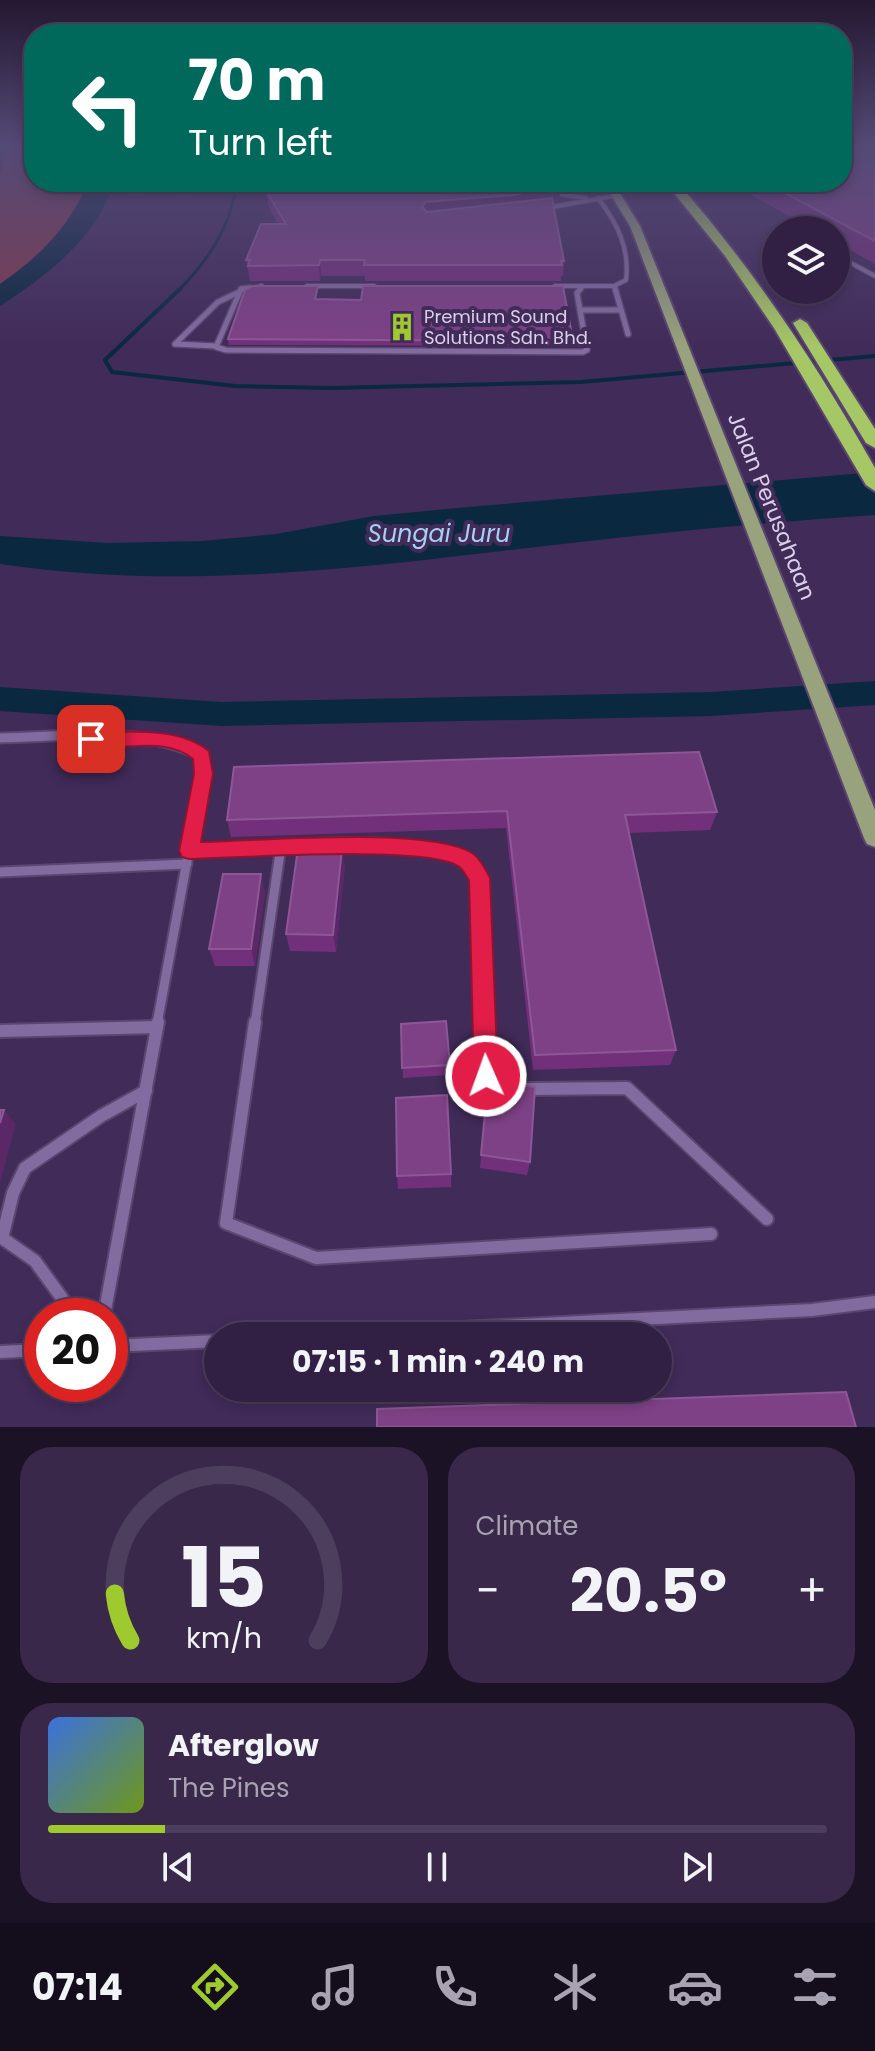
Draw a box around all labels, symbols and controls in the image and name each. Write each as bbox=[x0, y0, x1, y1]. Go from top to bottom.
text: 70 m bbox=[188, 41, 326, 120]
icon: left bbox=[56, 56, 160, 160]
text: Turn left bbox=[188, 117, 333, 168]
map controls bbox=[762, 216, 850, 304]
button: layers bbox=[762, 216, 850, 304]
place label: Premium Sound Solutions Sdn. Bhd. bbox=[424, 304, 592, 350]
building icon: Premium Sound Solutions Sdn. Bhd. bbox=[387, 312, 417, 342]
street label: Jalan Perusahaan bbox=[720, 408, 823, 605]
water label: Sungai Juru bbox=[368, 517, 510, 550]
pin bbox=[57, 705, 125, 773]
icon: arrive bbox=[69, 717, 113, 761]
position arrow bbox=[444, 1034, 528, 1118]
speed limit sign: 20 bbox=[24, 1298, 128, 1402]
text: 07:15 · 1 min · 240 m bbox=[292, 1340, 584, 1383]
text: Climate bbox=[476, 1508, 578, 1544]
text: 15 bbox=[181, 1520, 266, 1636]
text: 20.5° bbox=[570, 1549, 727, 1633]
text: − bbox=[476, 1560, 500, 1621]
text: + bbox=[797, 1560, 827, 1621]
text: km/h bbox=[186, 1618, 262, 1658]
text: Afterglow bbox=[168, 1724, 319, 1767]
text: The Pines bbox=[168, 1770, 290, 1806]
icon: previous bbox=[156, 1845, 200, 1889]
icon: pause bbox=[415, 1845, 459, 1889]
icon: next bbox=[675, 1845, 719, 1889]
icon: directions bbox=[187, 1959, 243, 2015]
icon: music bbox=[307, 1959, 363, 2015]
icon: phone bbox=[427, 1959, 483, 2015]
icon: climate bbox=[547, 1959, 603, 2015]
icon: car bbox=[667, 1959, 723, 2015]
icon: filters bbox=[787, 1959, 843, 2015]
text: 07:14 bbox=[32, 1962, 123, 2013]

